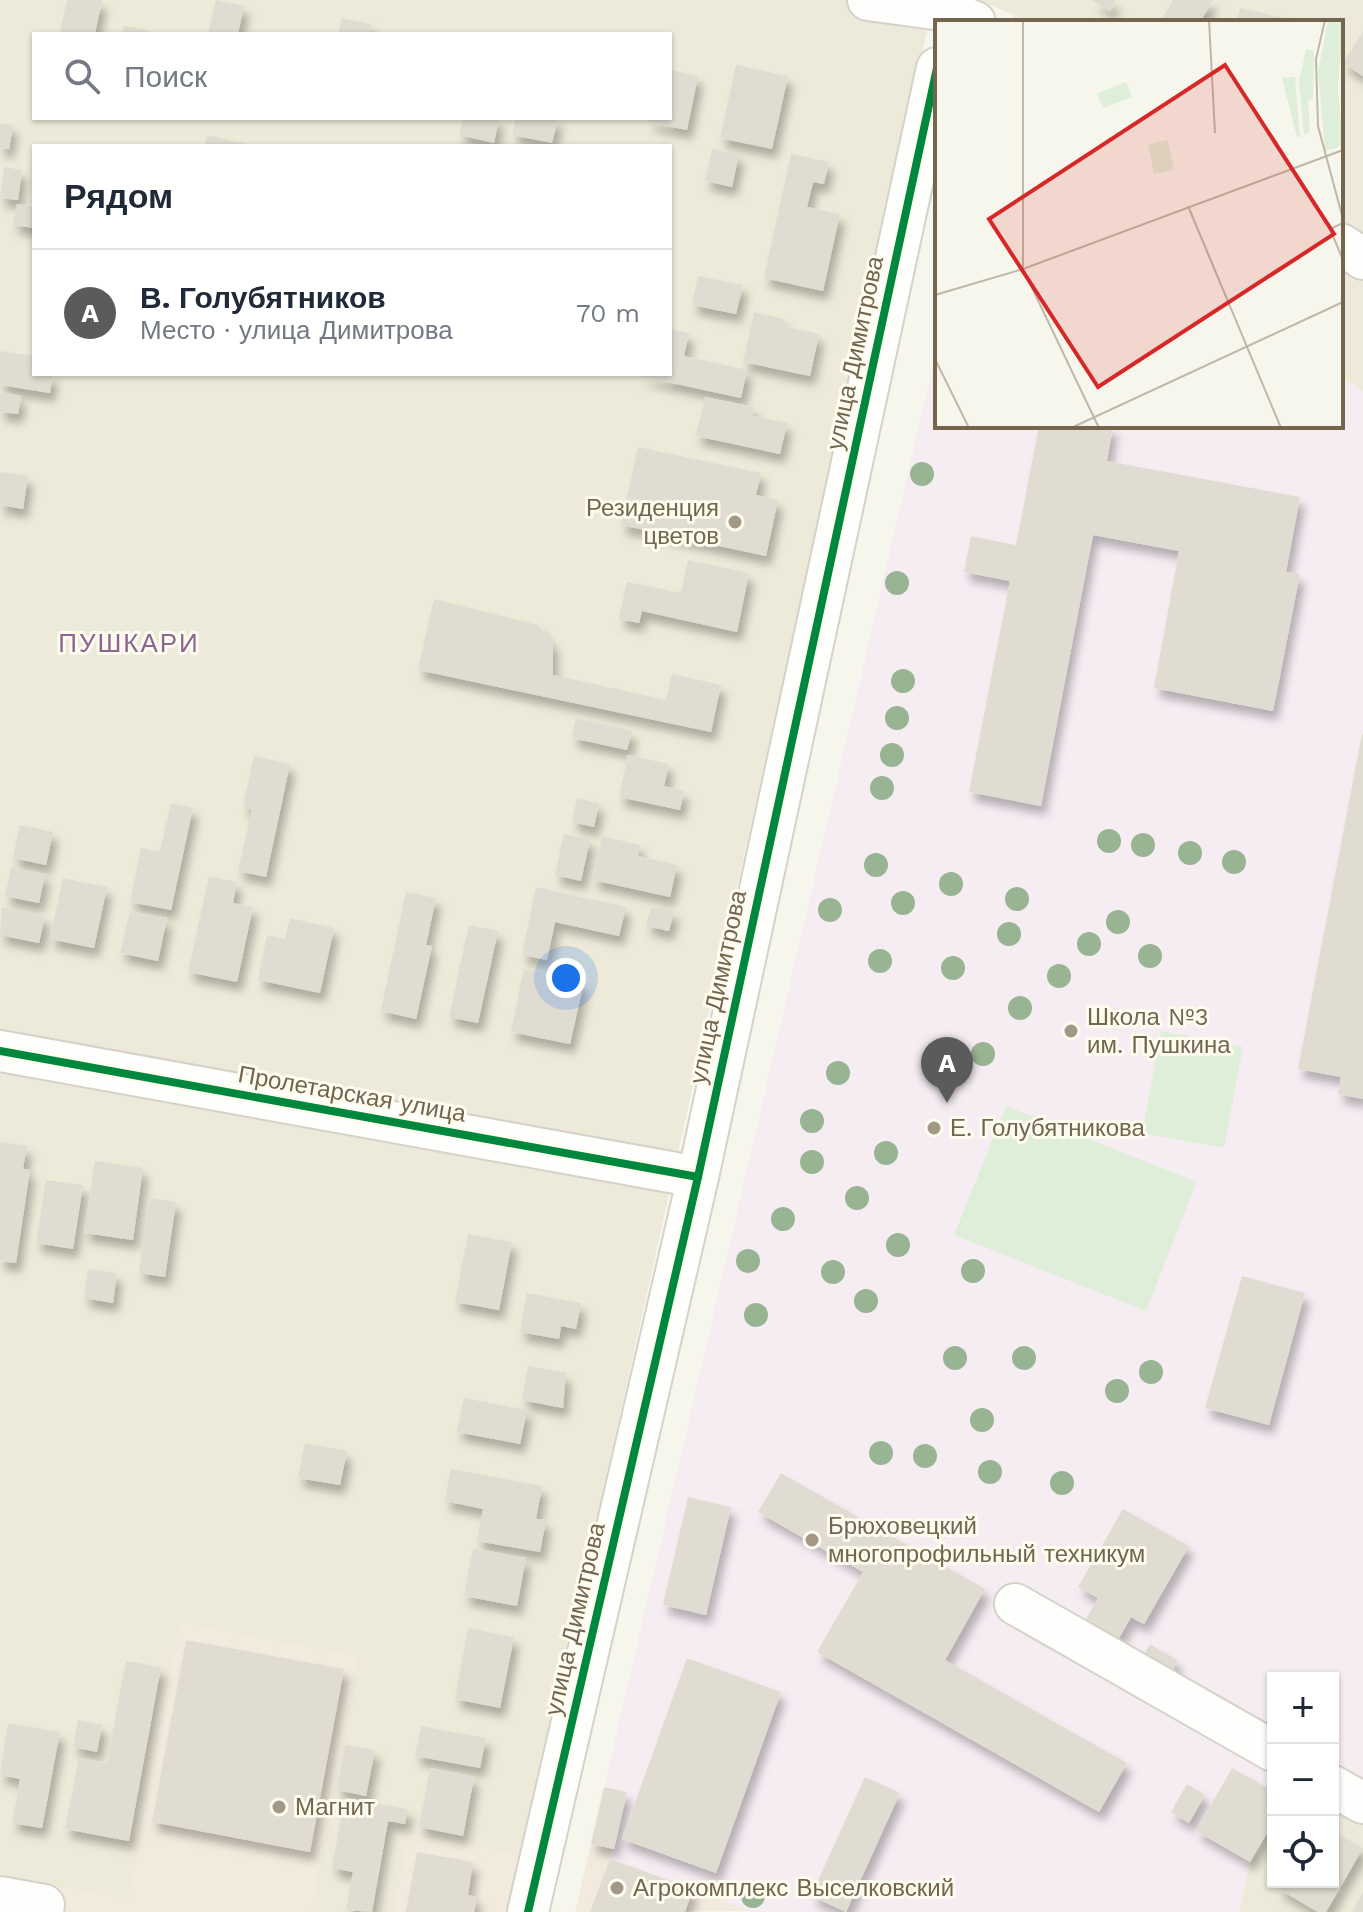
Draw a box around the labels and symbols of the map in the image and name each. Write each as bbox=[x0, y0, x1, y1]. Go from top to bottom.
inset map bbox=[935, 20, 1343, 428]
street label: улица Димитрова bbox=[821, 253, 889, 452]
place label: Резиденция цветов bbox=[586, 494, 719, 550]
marker: Резиденция цветов bbox=[726, 513, 744, 531]
district label: ПУШКАРИ bbox=[58, 628, 200, 658]
street label: улица Димитрова bbox=[684, 887, 752, 1086]
your location bbox=[546, 958, 586, 998]
place label: Школа №3 им. Пушкина bbox=[1087, 1003, 1231, 1059]
marker: Школа №3 им. Пушкина bbox=[1062, 1022, 1080, 1040]
pin: A bbox=[921, 1037, 973, 1103]
street label: Пролетарская улица bbox=[236, 1060, 469, 1128]
place label: Е. Голубятникова bbox=[950, 1114, 1146, 1142]
marker: Е. Голубятникова bbox=[925, 1119, 943, 1137]
place label: Брюховецкий многопрофильный техникум bbox=[828, 1512, 1145, 1568]
street label: улица Димитрова bbox=[539, 1519, 611, 1718]
marker: Брюховецкий многопрофильный техникум bbox=[803, 1531, 821, 1549]
place label: Магнит bbox=[295, 1793, 375, 1821]
marker: Магнит bbox=[270, 1798, 288, 1816]
place label: Агрокомплекс Выселковский bbox=[633, 1874, 954, 1902]
marker: Агрокомплекс Выселковский bbox=[608, 1879, 626, 1897]

